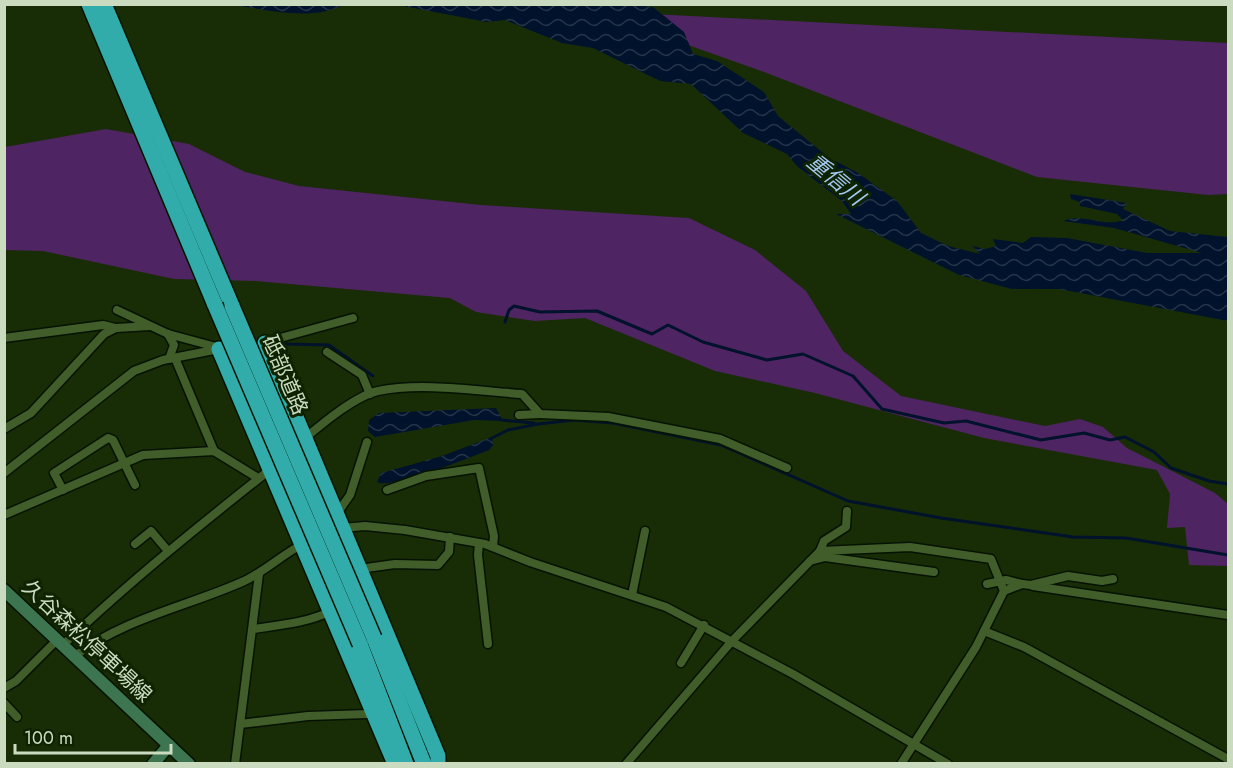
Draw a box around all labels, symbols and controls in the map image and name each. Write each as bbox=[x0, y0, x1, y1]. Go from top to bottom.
water label: 重信川 bbox=[800, 146, 873, 214]
street label: 砥部道路 bbox=[255, 330, 315, 420]
street label: 久谷森松停車場線 bbox=[15, 573, 159, 709]
scale bar bbox=[15, 717, 171, 755]
text: 100 m bbox=[24, 725, 73, 751]

